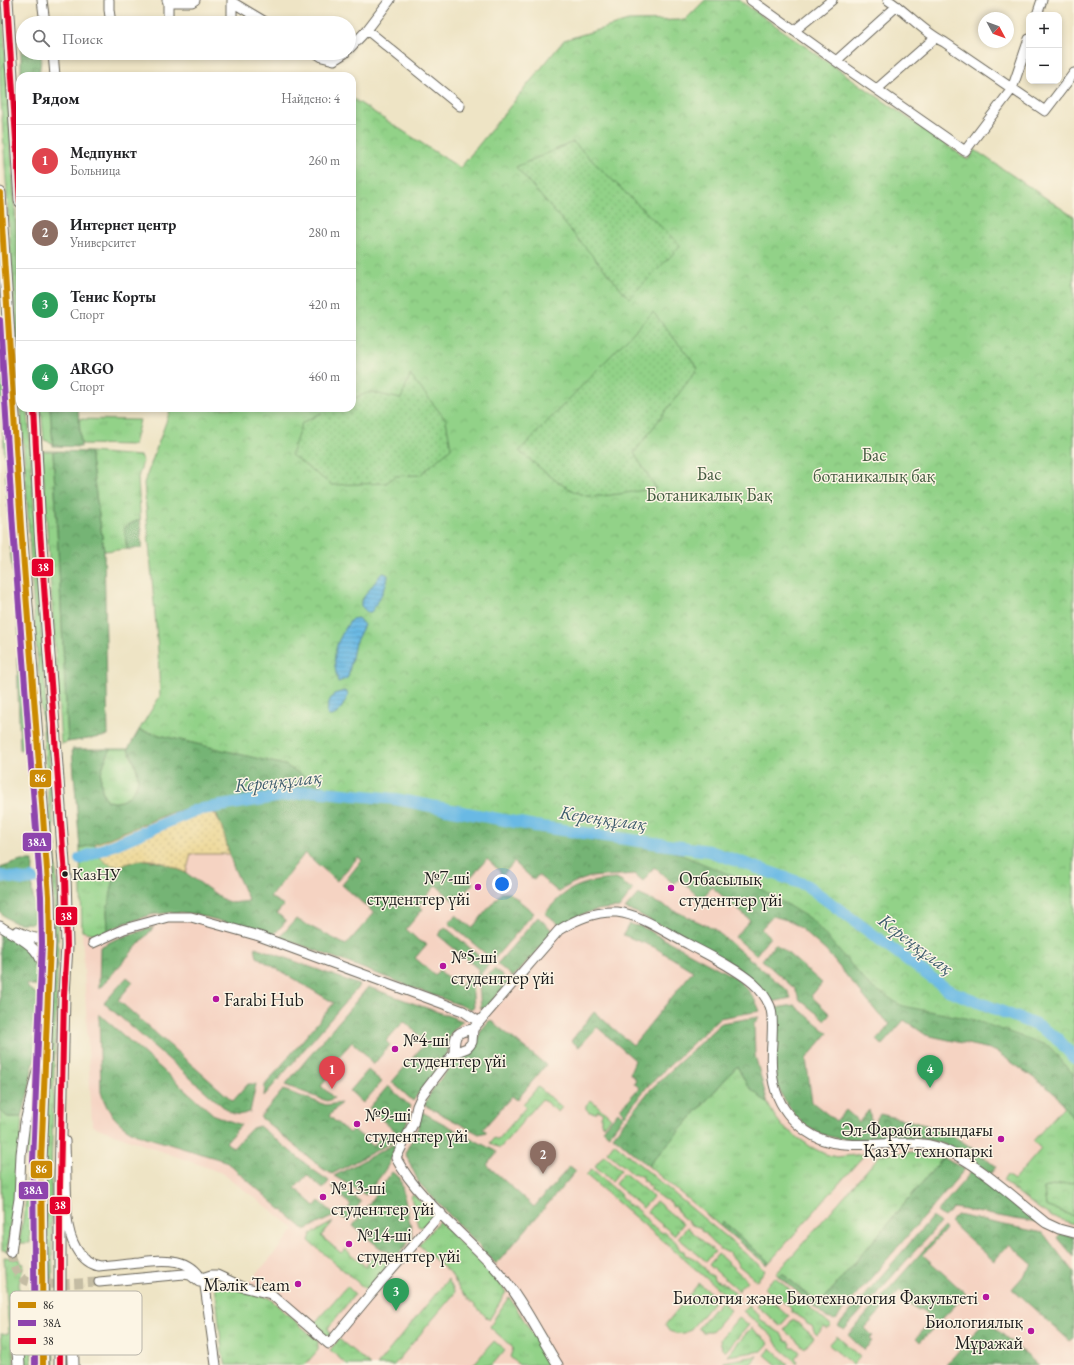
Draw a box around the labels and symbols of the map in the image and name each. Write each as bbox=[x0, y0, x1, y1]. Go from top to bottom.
north arrow bbox=[978, 12, 1014, 48]
park label: Бас ботаникалық бақ bbox=[813, 443, 935, 487]
park label: Бас Ботаникалық Бақ bbox=[646, 462, 773, 506]
line badge: 38 bbox=[31, 558, 54, 577]
text: 38 bbox=[37, 560, 49, 574]
water label: Кереңқұлақ bbox=[232, 764, 324, 798]
line badge: 86 bbox=[29, 769, 52, 788]
text: 86 bbox=[34, 771, 46, 785]
water label: Кереңқұлақ bbox=[557, 799, 649, 837]
line badge: 38А bbox=[22, 832, 52, 852]
text: 38А bbox=[27, 835, 47, 849]
place label: КазНУ bbox=[72, 863, 121, 885]
place label: №7-ші студенттер үйі bbox=[367, 866, 471, 910]
place label: Отбасылық студенттер үйі bbox=[679, 867, 783, 911]
marker: КазНУ bbox=[60, 869, 70, 879]
your location bbox=[492, 874, 512, 894]
marker: №7-ші студенттер үйі bbox=[473, 882, 483, 892]
marker: Отбасылық студенттер үйі bbox=[666, 883, 676, 893]
line badge: 38 bbox=[55, 906, 78, 926]
water label: Кереңқұлақ bbox=[873, 907, 959, 981]
text: 38 bbox=[60, 909, 72, 923]
place label: №5-ші студенттер үйі bbox=[451, 945, 555, 989]
marker: №5-ші студенттер үйі bbox=[438, 961, 448, 971]
place label: Farabi Hub bbox=[224, 988, 304, 1011]
marker: Farabi Hub bbox=[211, 994, 221, 1004]
place label: №4-ші студенттер үйі bbox=[403, 1028, 507, 1072]
marker: №4-ші студенттер үйі bbox=[390, 1044, 400, 1054]
pin: 4 bbox=[917, 1055, 943, 1088]
pin: 1 bbox=[319, 1056, 345, 1089]
place label: №9-ші студенттер үйі bbox=[365, 1103, 469, 1147]
place label: Әл-Фараби атындағы ҚазҰУ технопаркі bbox=[842, 1118, 994, 1162]
marker: №9-ші студенттер үйі bbox=[352, 1119, 362, 1129]
marker: Әл-Фараби атындағы ҚазҰУ технопаркі bbox=[996, 1134, 1006, 1144]
pin: 2 bbox=[530, 1141, 556, 1174]
line badge: 86 bbox=[30, 1160, 53, 1179]
text: 86 bbox=[35, 1162, 47, 1176]
place label: №13-ші студенттер үйі bbox=[331, 1176, 435, 1220]
line badge: 38А bbox=[18, 1181, 49, 1200]
text: 38А bbox=[23, 1183, 43, 1197]
marker: №13-ші студенттер үйі bbox=[318, 1192, 328, 1202]
line badge: 38 bbox=[49, 1196, 71, 1215]
text: 38 bbox=[54, 1198, 66, 1212]
place label: №14-ші студенттер үйі bbox=[357, 1223, 461, 1267]
marker: №14-ші студенттер үйі bbox=[344, 1239, 354, 1249]
place label: Мәлік Team bbox=[203, 1273, 290, 1296]
pin: 3 bbox=[383, 1278, 409, 1311]
marker: Мәлік Team bbox=[293, 1279, 303, 1289]
place label: Биология және Биотехнология Факультеті bbox=[672, 1286, 979, 1309]
legend bbox=[10, 1291, 142, 1355]
marker: Биология және Биотехнология Факультеті bbox=[981, 1292, 991, 1302]
text: 86 bbox=[43, 1298, 54, 1312]
place label: Биологиялық Мұражай bbox=[925, 1310, 1023, 1354]
text: 38А bbox=[43, 1316, 62, 1330]
marker: Биологиялық Мұражай bbox=[1026, 1326, 1036, 1336]
text: 38 bbox=[43, 1334, 54, 1348]

